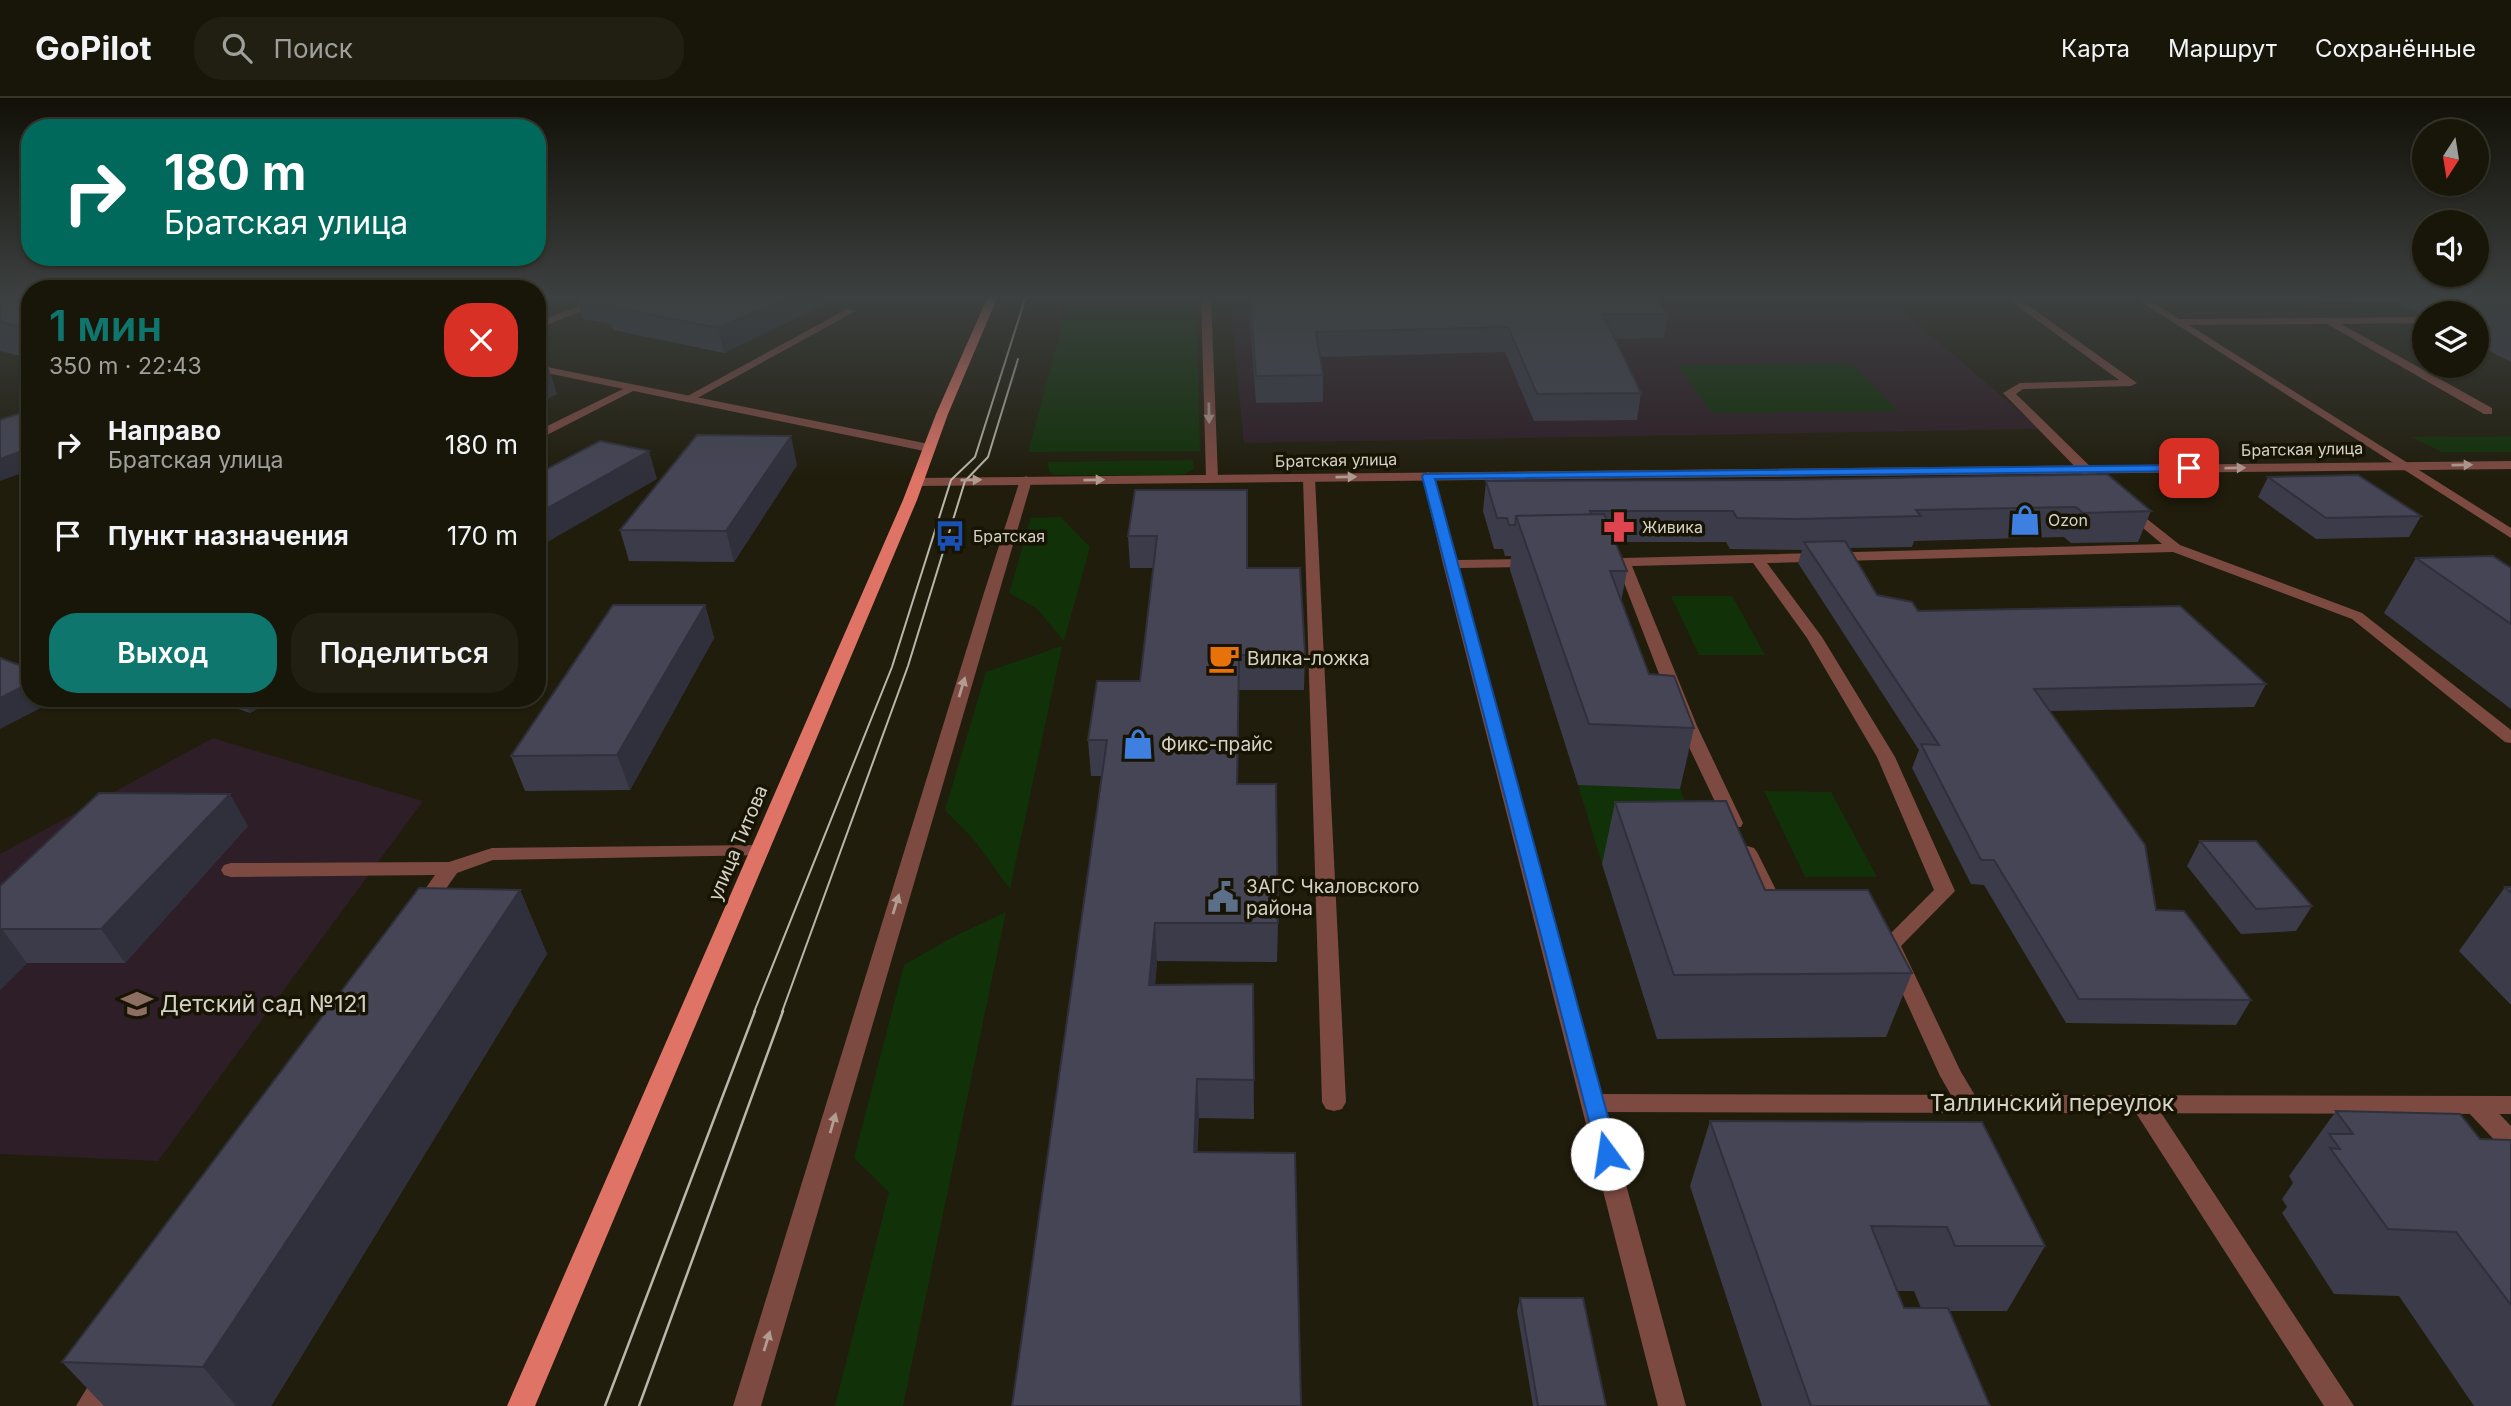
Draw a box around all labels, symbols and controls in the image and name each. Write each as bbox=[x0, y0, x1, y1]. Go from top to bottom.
search box bbox=[194, 17, 684, 80]
text: GoPilot bbox=[35, 28, 152, 68]
icon: search bbox=[218, 29, 256, 67]
text: Поиск bbox=[274, 33, 353, 64]
text: Карта bbox=[2061, 34, 2130, 63]
text: Маршрут bbox=[2168, 34, 2277, 63]
text: Сохранённые bbox=[2315, 34, 2476, 63]
north arrow bbox=[2412, 119, 2488, 196]
map controls bbox=[2412, 119, 2489, 378]
text: 180 m bbox=[164, 143, 306, 202]
icon: right bbox=[49, 147, 140, 238]
text: Братская улица bbox=[164, 203, 408, 242]
button: sound bbox=[2412, 210, 2489, 287]
text: 1 мин bbox=[49, 300, 162, 351]
button: layers bbox=[2412, 301, 2489, 378]
button: close bbox=[444, 303, 518, 377]
text: 350 m · 22:43 bbox=[49, 352, 202, 380]
one-way arrow bbox=[1203, 402, 1214, 424]
text: Направо bbox=[108, 415, 221, 446]
icon: right bbox=[49, 426, 87, 464]
text: 180 m bbox=[445, 429, 518, 460]
pin bbox=[2159, 438, 2219, 498]
street label: Братская улица bbox=[2241, 438, 2363, 460]
text: Братская улица bbox=[108, 446, 284, 474]
street label: Братская улица bbox=[1275, 449, 1397, 471]
icon: arrive bbox=[2170, 449, 2208, 487]
one-way arrow bbox=[2452, 459, 2474, 471]
one-way arrow bbox=[2224, 462, 2246, 474]
one-way arrow bbox=[1335, 471, 1357, 483]
one-way arrow bbox=[961, 474, 983, 486]
one-way arrow bbox=[1083, 474, 1105, 486]
shop icon: Ozon bbox=[2008, 503, 2042, 537]
pharmacy icon: Живика bbox=[1602, 510, 1636, 544]
place label: Ozon bbox=[2048, 510, 2088, 530]
icon: arrive bbox=[49, 517, 87, 555]
place label: Живика bbox=[1642, 517, 1703, 537]
bus stop icon: Братская bbox=[933, 519, 967, 553]
text: Пункт назначения bbox=[108, 520, 349, 551]
text: 170 m bbox=[447, 520, 518, 551]
place label: Братская bbox=[973, 526, 1045, 546]
button: Выход bbox=[49, 613, 277, 693]
button: Поделиться bbox=[291, 613, 518, 693]
cafe icon: Вилка-ложка bbox=[1207, 641, 1241, 675]
place label: Вилка-ложка bbox=[1247, 647, 1370, 670]
one-way arrow bbox=[958, 676, 968, 697]
shop icon: Фикс-прайс bbox=[1121, 727, 1155, 761]
place label: Фикс-прайс bbox=[1161, 733, 1273, 756]
street label: улица Титова bbox=[703, 782, 773, 904]
place label: ЗАГС Чкаловского района bbox=[1246, 875, 1419, 920]
public building icon: ЗАГС Чкаловского района bbox=[1206, 880, 1240, 914]
one-way arrow bbox=[891, 894, 902, 915]
school or university icon: Детский сад №121 bbox=[120, 987, 154, 1021]
place label: Детский сад №121 bbox=[160, 990, 367, 1018]
street label: Таллинский переулок bbox=[1930, 1089, 2175, 1117]
one-way arrow bbox=[828, 1112, 839, 1134]
position arrow bbox=[1570, 1117, 1644, 1191]
one-way arrow bbox=[763, 1330, 773, 1351]

